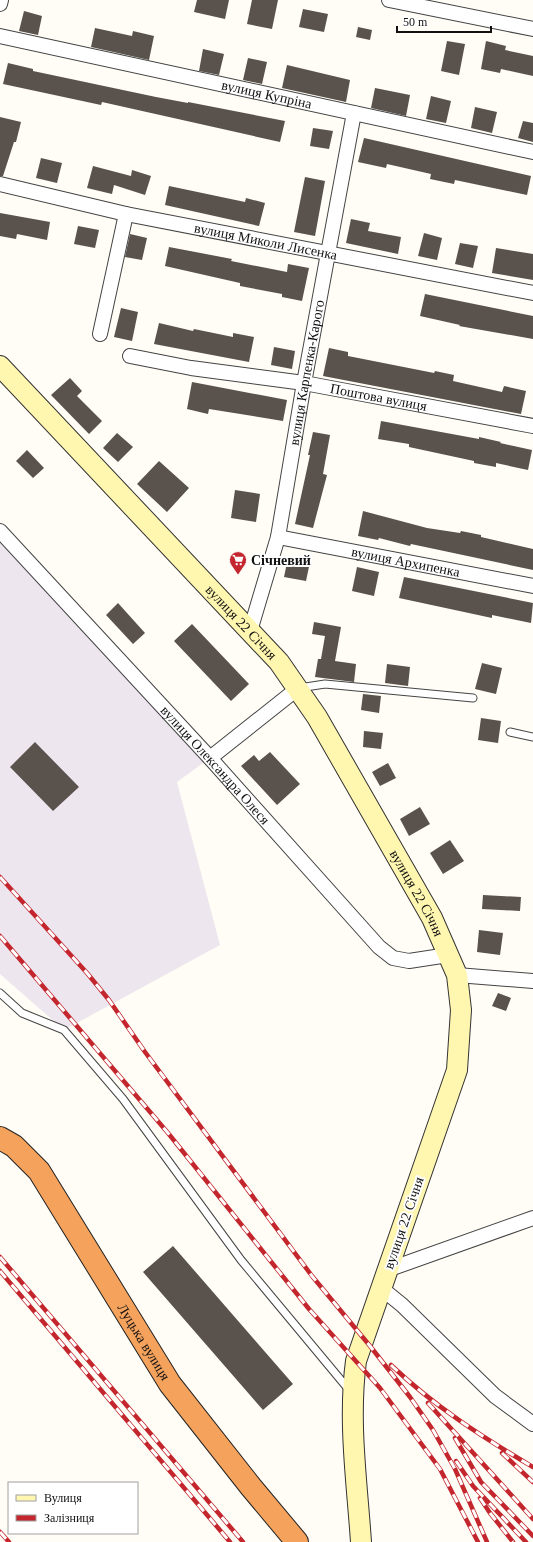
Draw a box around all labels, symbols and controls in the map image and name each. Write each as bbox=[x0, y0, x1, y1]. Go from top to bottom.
scale bar bbox=[397, 8, 491, 34]
text: 50 m bbox=[403, 15, 428, 29]
street label: вулиця Купріна bbox=[220, 77, 314, 111]
street label: вулиця Миколи Лисенка bbox=[193, 220, 339, 263]
street label: вулиця Карпенка-Карого bbox=[286, 299, 327, 446]
street label: Поштова вулиця bbox=[329, 381, 429, 414]
street label: вулиця Архипенка bbox=[350, 544, 462, 579]
supermarket icon: Січневий bbox=[228, 550, 248, 575]
place label: Січневий bbox=[251, 553, 311, 568]
street label: вулиця 22 Січня bbox=[203, 582, 280, 663]
street label: вулиця Олександра Олеся bbox=[158, 703, 273, 828]
street label: вулиця 22 Січня bbox=[387, 847, 447, 939]
street label: вулиця 22 Січня bbox=[381, 1175, 427, 1271]
street label: Луцька вулиця bbox=[115, 1301, 174, 1383]
legend bbox=[8, 1482, 138, 1534]
text: Вулиця bbox=[44, 1491, 82, 1505]
text: Залізниця bbox=[44, 1511, 95, 1525]

